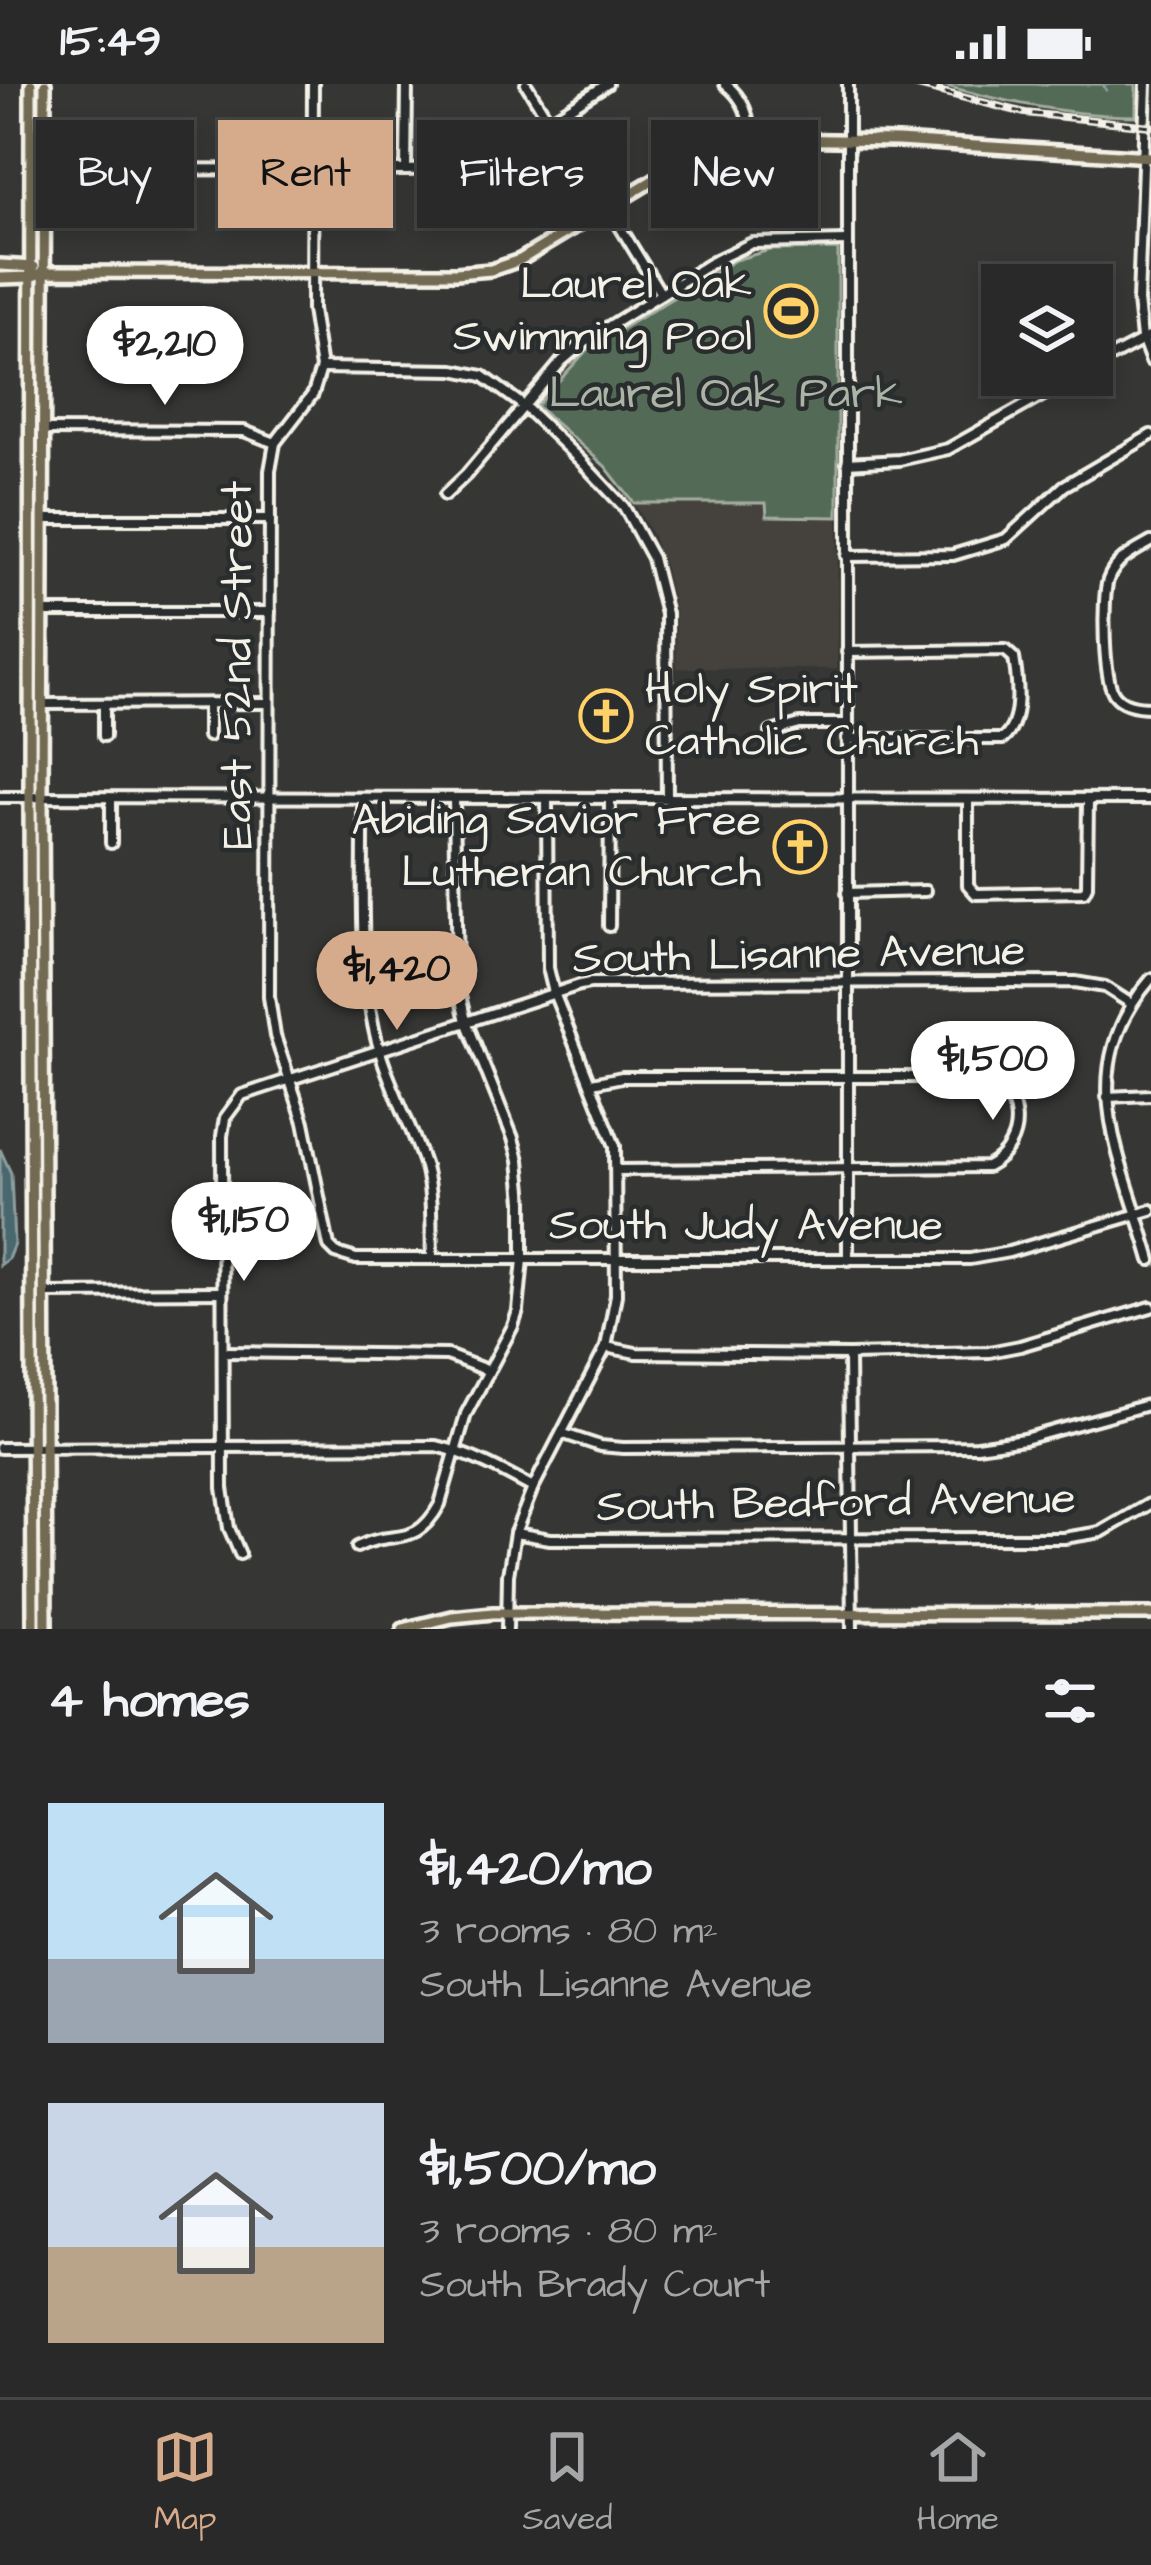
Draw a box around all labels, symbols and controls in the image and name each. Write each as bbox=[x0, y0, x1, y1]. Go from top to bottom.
text: 15:49 bbox=[60, 11, 161, 73]
chip: Buy bbox=[36, 120, 194, 228]
chip: Rent bbox=[218, 120, 393, 228]
chip: Filters bbox=[417, 120, 627, 228]
chip: New bbox=[651, 120, 818, 228]
place label: Laurel Oak Swimming Pool bbox=[453, 254, 752, 368]
map controls bbox=[981, 264, 1113, 396]
button: layers bbox=[981, 264, 1113, 396]
sports icon: Laurel Oak Swimming Pool bbox=[763, 283, 819, 339]
pin: $2,210 bbox=[67, 306, 263, 408]
text: $2,210 bbox=[114, 318, 216, 372]
park label: Laurel Oak Park bbox=[549, 363, 903, 425]
street label: East 52nd Street bbox=[207, 481, 269, 849]
place label: Holy Spirit Catholic Church bbox=[645, 659, 979, 773]
church icon: Holy Spirit Catholic Church bbox=[578, 688, 634, 744]
place label: Abiding Savior Free Lutheran Church bbox=[352, 790, 761, 904]
church icon: Abiding Savior Free Lutheran Church bbox=[772, 819, 828, 875]
street label: South Lisanne Avenue bbox=[572, 920, 1026, 990]
pin: $1,420 bbox=[299, 931, 495, 1033]
text: $1,420 bbox=[343, 943, 451, 997]
pin: $1,500 bbox=[895, 1021, 1091, 1123]
text: $1,500 bbox=[938, 1033, 1048, 1087]
pin: $1,150 bbox=[146, 1182, 342, 1284]
text: $1,150 bbox=[199, 1194, 289, 1248]
street label: South Judy Avenue bbox=[549, 1195, 943, 1258]
street label: South Bedford Avenue bbox=[596, 1468, 1076, 1538]
text: 4 homes bbox=[48, 1666, 250, 1737]
icon: filters bbox=[1037, 1668, 1103, 1734]
text: $1,420/mo bbox=[420, 1834, 652, 1905]
icon: home bbox=[144, 1851, 288, 1995]
text: 3 rooms · 80 m² bbox=[420, 1905, 718, 1959]
text: South Lisanne Avenue bbox=[420, 1959, 812, 2013]
text: $1,500/mo bbox=[420, 2134, 656, 2205]
icon: home bbox=[144, 2151, 288, 2295]
text: 3 rooms · 80 m² bbox=[420, 2205, 718, 2259]
text: South Brady Court bbox=[420, 2259, 770, 2313]
tab: Map bbox=[152, 2424, 218, 2542]
tab: Saved bbox=[522, 2424, 612, 2542]
tab: Home bbox=[917, 2424, 999, 2542]

